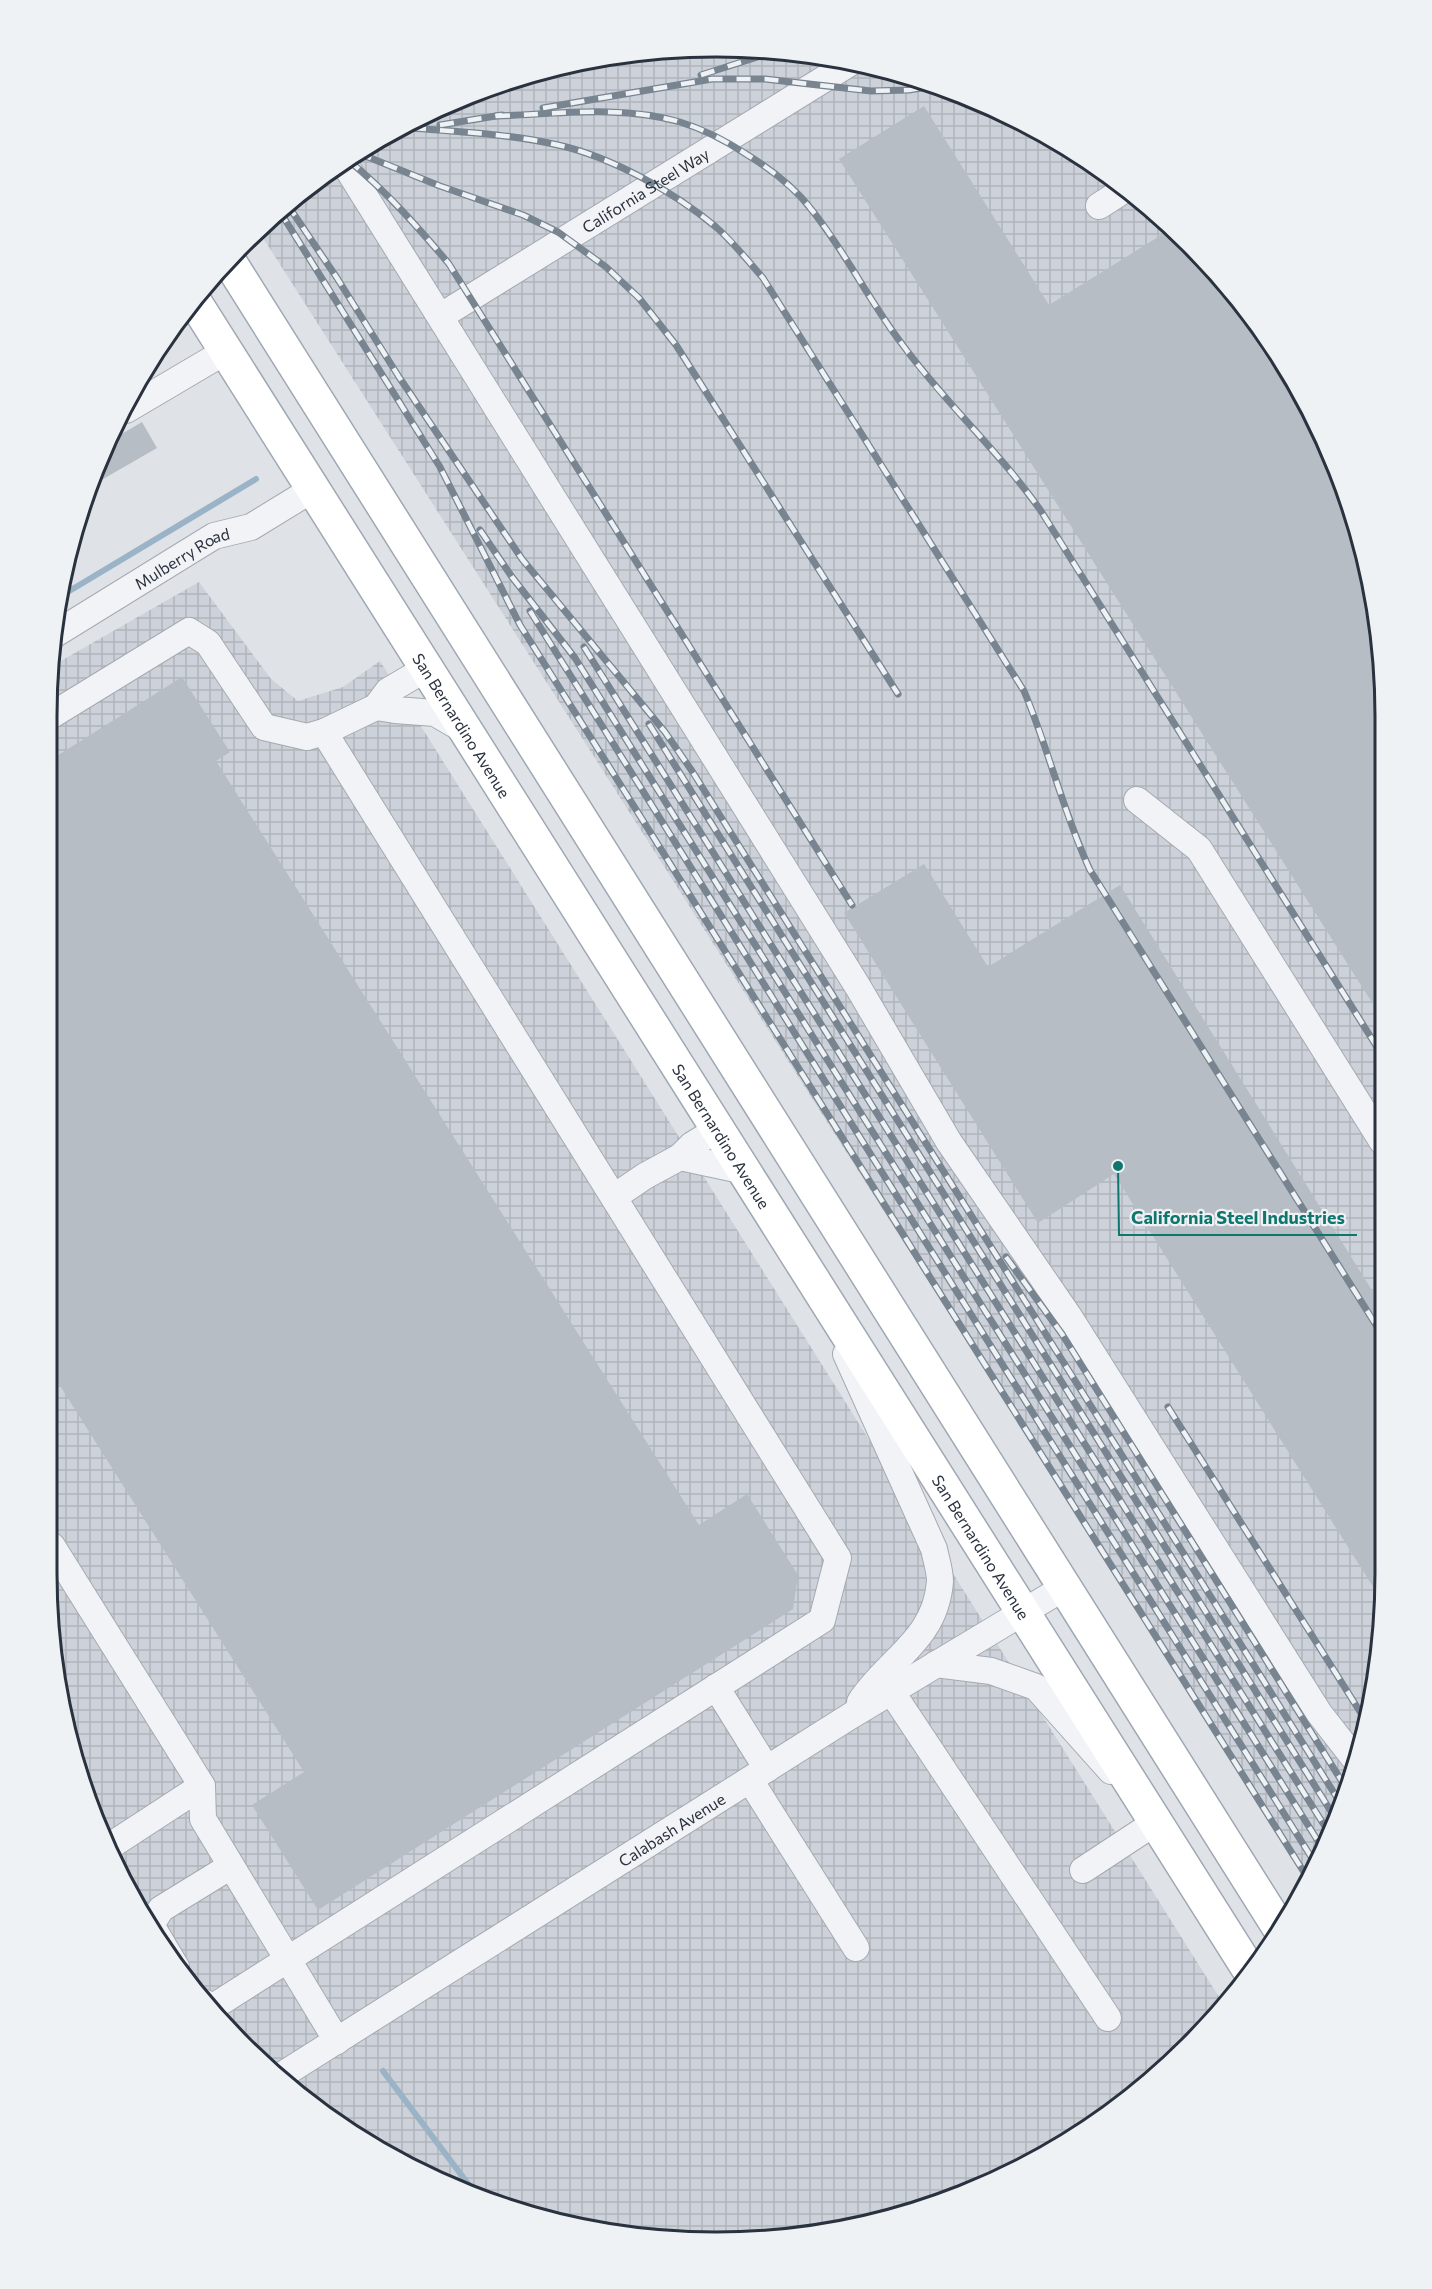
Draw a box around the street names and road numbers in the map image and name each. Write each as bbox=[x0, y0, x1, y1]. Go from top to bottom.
street label: California Steel Way bbox=[578, 143, 712, 236]
street label: Mulberry Road bbox=[130, 523, 231, 593]
street label: San Bernardino Avenue bbox=[410, 649, 515, 801]
street label: San Bernardino Avenue bbox=[669, 1060, 775, 1212]
street label: San Bernardino Avenue bbox=[929, 1471, 1034, 1623]
street label: Calabash Avenue bbox=[614, 1788, 728, 1870]

